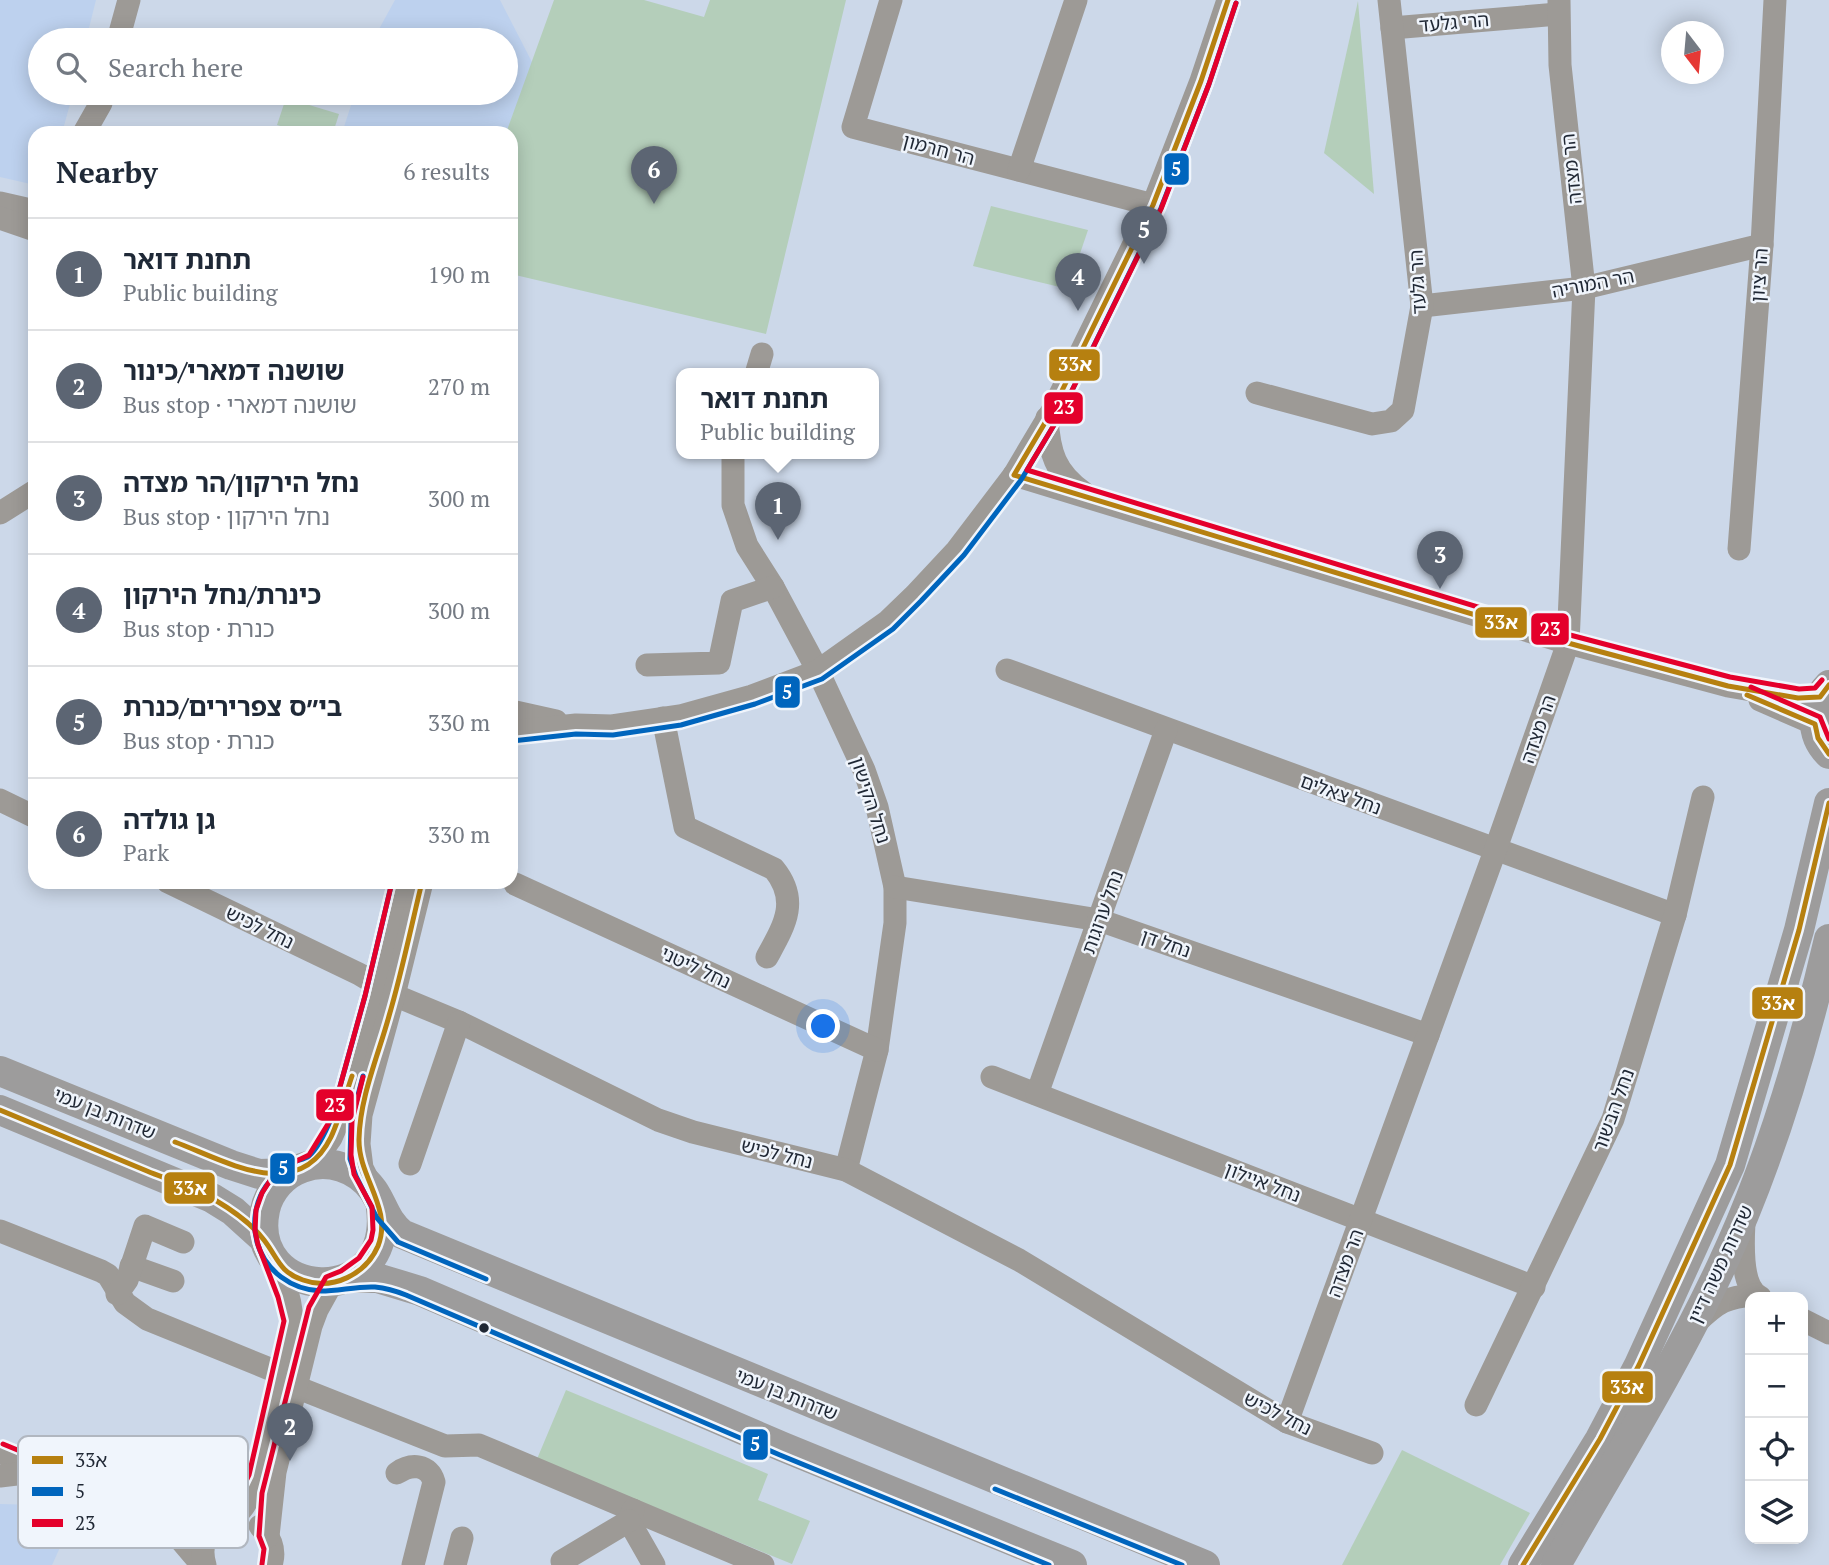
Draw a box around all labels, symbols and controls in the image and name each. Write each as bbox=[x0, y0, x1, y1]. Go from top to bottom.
street label: הרי גלעד bbox=[1418, 6, 1490, 37]
north arrow bbox=[1661, 21, 1724, 84]
search box bbox=[28, 28, 518, 105]
icon: search bbox=[52, 48, 90, 86]
text: Search here bbox=[108, 50, 243, 84]
street label: הר חרמון bbox=[900, 127, 978, 170]
street label: הר מצדה bbox=[1554, 132, 1587, 206]
pin: 6 bbox=[631, 146, 677, 204]
text: Nearby bbox=[56, 152, 158, 192]
line badge: 5 bbox=[1163, 152, 1190, 186]
text: 6 results bbox=[403, 156, 490, 187]
text: 5 bbox=[1171, 156, 1181, 181]
pin: 5 bbox=[1121, 206, 1167, 264]
text: תחנת דואר bbox=[123, 242, 251, 276]
street label: הר ציון bbox=[1744, 247, 1773, 303]
street label: הר גלעד bbox=[1402, 249, 1431, 315]
pin: 4 bbox=[1055, 253, 1101, 311]
text: 1 bbox=[73, 259, 86, 290]
text: 190 m bbox=[428, 259, 490, 290]
street label: הר המוריה bbox=[1550, 262, 1636, 303]
text: Public building bbox=[123, 277, 278, 308]
line badge: 33א bbox=[1048, 348, 1101, 382]
text: 33א bbox=[1058, 351, 1092, 376]
text: שושנה דמארי/כינור bbox=[123, 353, 345, 387]
popup bbox=[676, 368, 879, 459]
text: 2 bbox=[73, 371, 86, 402]
text: 270 m bbox=[428, 371, 490, 402]
text: תחנת דואר bbox=[700, 381, 828, 415]
text: Bus stop · שושנה דמארי bbox=[123, 389, 357, 420]
line badge: 23 bbox=[1043, 391, 1084, 425]
text: 23 bbox=[1053, 394, 1075, 419]
text: Public building bbox=[700, 416, 855, 447]
text: נחל הירקון/הר מצדה bbox=[123, 465, 359, 499]
pin: 1 bbox=[755, 482, 801, 540]
text: 3 bbox=[73, 483, 86, 514]
text: 300 m bbox=[428, 483, 490, 514]
text: Bus stop · נחל הירקון bbox=[123, 501, 330, 532]
pin: 3 bbox=[1417, 531, 1463, 589]
text: כינרת/נחל הירקון bbox=[123, 577, 321, 611]
text: 4 bbox=[73, 595, 86, 626]
text: 300 m bbox=[428, 595, 490, 626]
line badge: 33א bbox=[1474, 606, 1528, 639]
text: 33א bbox=[1484, 609, 1518, 634]
line badge: 23 bbox=[1530, 612, 1570, 646]
text: Bus stop · כנרת bbox=[123, 613, 275, 644]
text: 23 bbox=[1539, 616, 1561, 641]
line badge: 5 bbox=[774, 675, 801, 709]
text: 5 bbox=[782, 679, 792, 704]
text: בי״ס צפרירים/כנרת bbox=[123, 689, 342, 723]
street label: הר מצדה bbox=[1514, 691, 1561, 766]
text: 5 bbox=[73, 707, 86, 738]
text: 330 m bbox=[428, 707, 490, 738]
text: Bus stop · כנרת bbox=[123, 725, 275, 756]
street label: נחל הקישון bbox=[846, 753, 897, 846]
street label: נחל צאלים bbox=[1297, 767, 1385, 820]
text: גן גולדה bbox=[123, 802, 215, 836]
text: 6 bbox=[73, 819, 86, 850]
text: 330 m bbox=[428, 819, 490, 850]
text: Park bbox=[123, 837, 169, 868]
street label: נחל ערוגות bbox=[1075, 867, 1128, 957]
street label: נחל לכיש bbox=[222, 899, 299, 954]
street label: נחל דן bbox=[1138, 922, 1194, 963]
street label: נחל ליטני bbox=[657, 940, 735, 994]
line badge: 33א bbox=[1751, 986, 1804, 1020]
text: 33א bbox=[1761, 990, 1795, 1015]
your location bbox=[806, 1009, 840, 1043]
street label: נחל הבשור bbox=[1586, 1065, 1639, 1155]
street label: שדרות בן עמי bbox=[50, 1081, 160, 1144]
line badge: 23 bbox=[315, 1088, 355, 1122]
text: 23 bbox=[324, 1092, 346, 1117]
street label: נחל לכיש bbox=[739, 1132, 816, 1173]
line badge: 5 bbox=[269, 1152, 296, 1185]
text: 5 bbox=[278, 1155, 288, 1180]
street label: נחל איילון bbox=[1222, 1156, 1305, 1207]
line badge: 33א bbox=[163, 1171, 216, 1205]
text: 33א bbox=[173, 1175, 207, 1200]
street label: שדרות משה דיין bbox=[1681, 1201, 1758, 1327]
street label: הר מצדה bbox=[1321, 1225, 1368, 1300]
map controls bbox=[1745, 1292, 1808, 1544]
button: + bbox=[1745, 1292, 1808, 1355]
unlabelled marker bbox=[477, 1321, 491, 1335]
button: − bbox=[1745, 1355, 1808, 1418]
street label: שדרות בן עמי bbox=[732, 1362, 842, 1425]
line badge: 33א bbox=[1601, 1370, 1654, 1404]
text: 33א bbox=[1610, 1374, 1644, 1399]
street label: נחל לכיש bbox=[1240, 1385, 1316, 1440]
pin: 2 bbox=[267, 1403, 313, 1461]
button: locate bbox=[1745, 1418, 1808, 1481]
line badge: 5 bbox=[742, 1428, 769, 1461]
text: 5 bbox=[750, 1431, 760, 1456]
legend bbox=[18, 1436, 248, 1548]
text: 33א bbox=[75, 1447, 107, 1472]
text: 5 bbox=[75, 1478, 85, 1503]
button: layers bbox=[1745, 1481, 1808, 1544]
text: 23 bbox=[75, 1510, 95, 1535]

